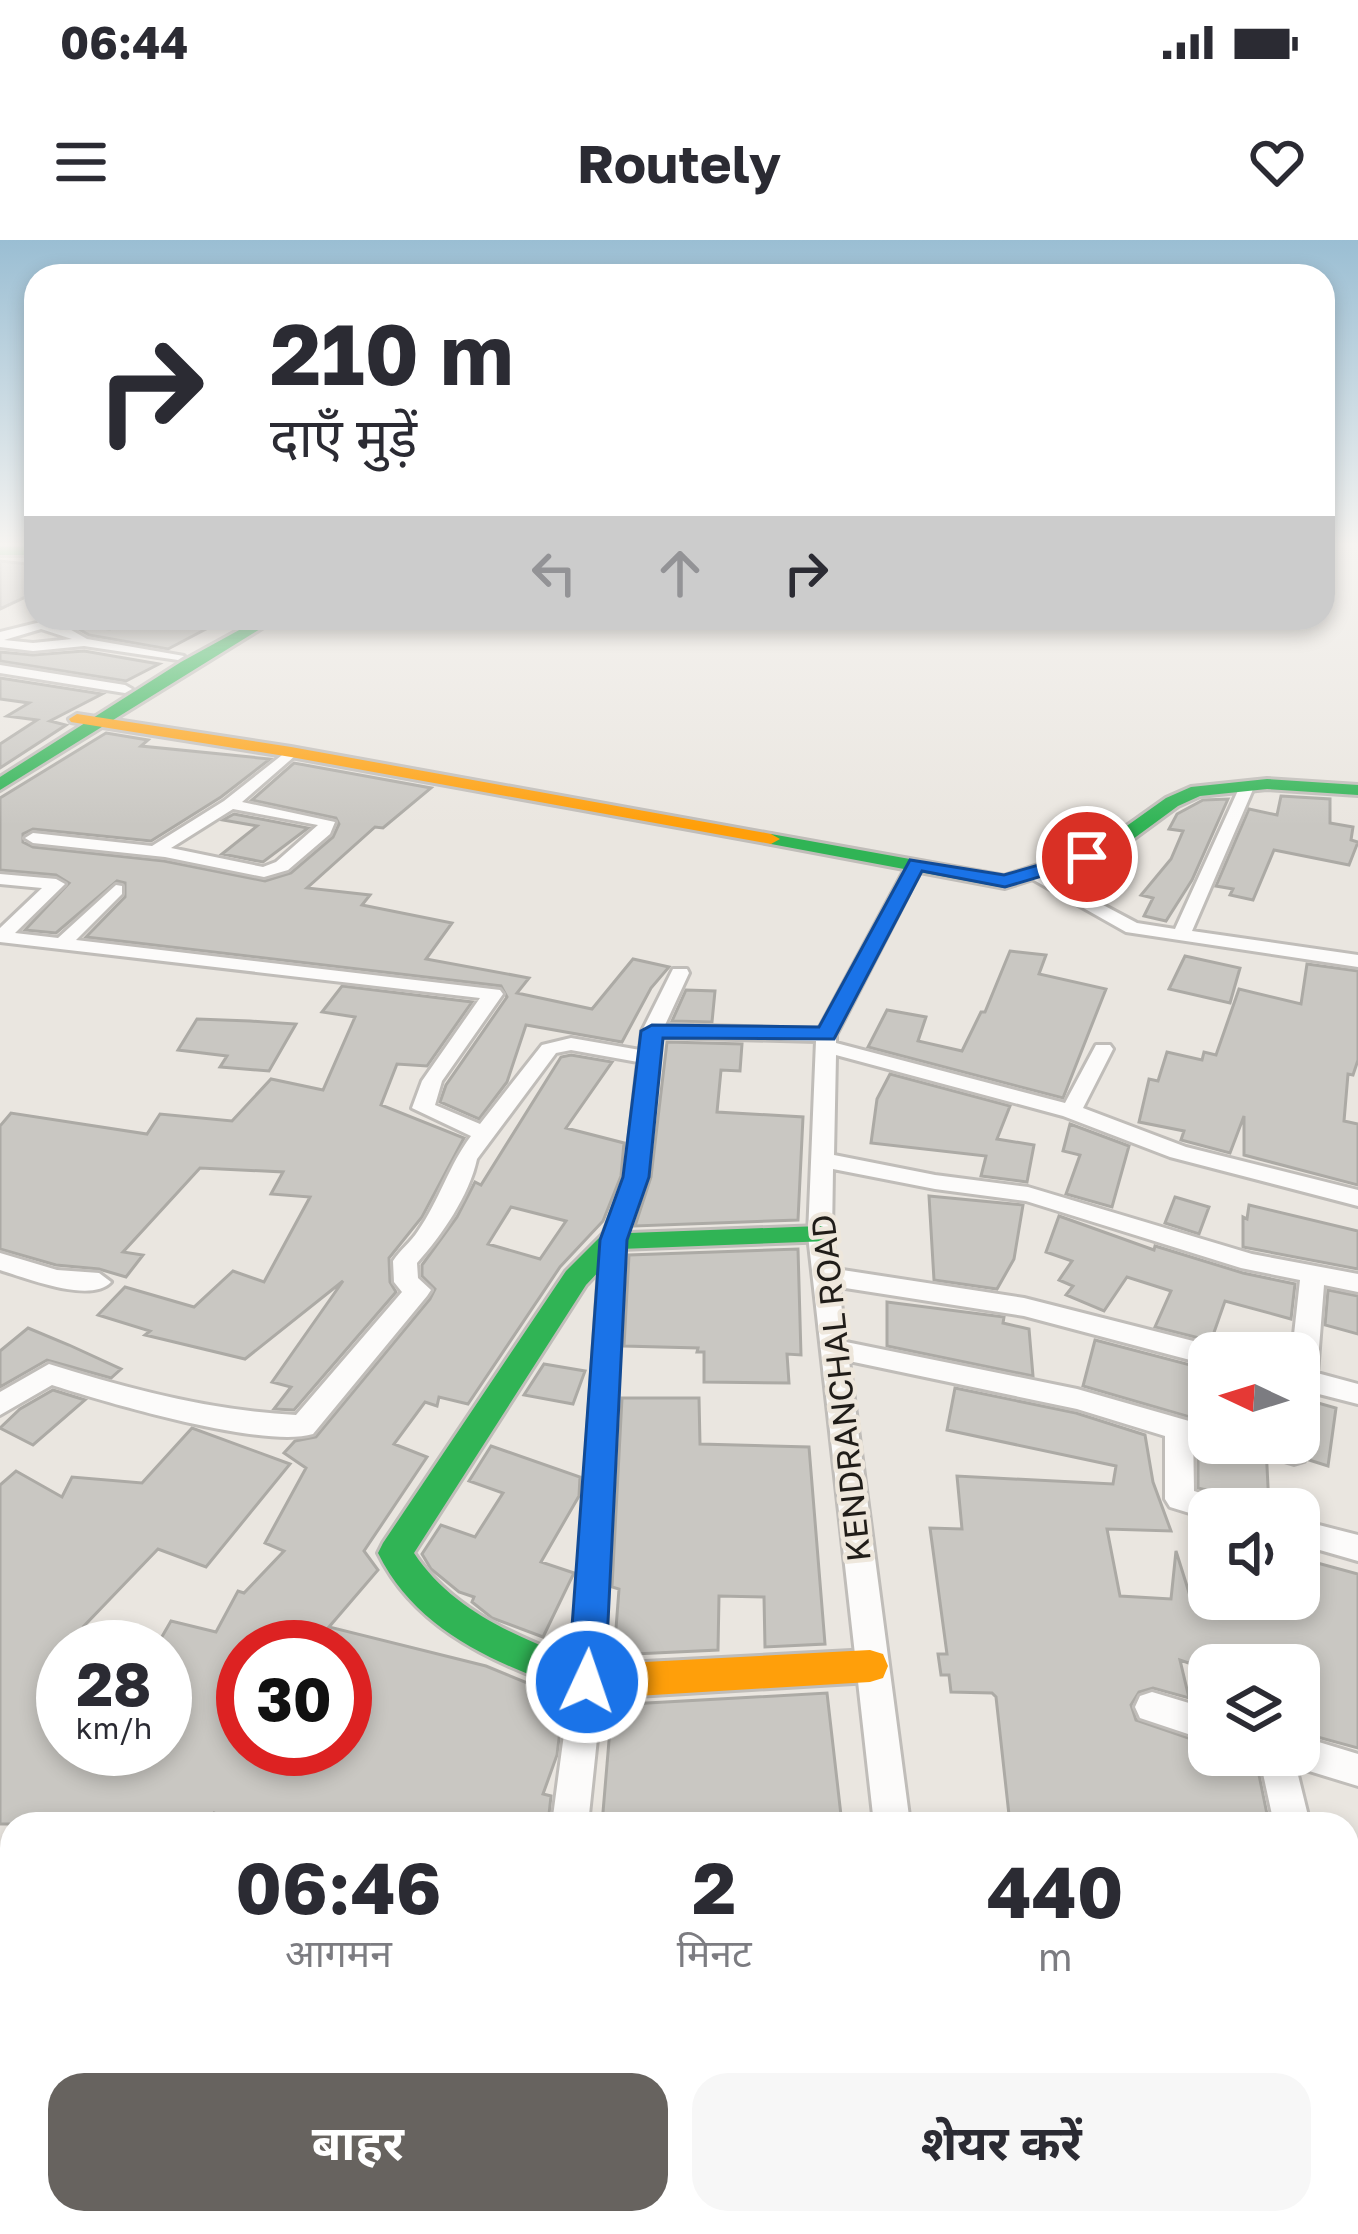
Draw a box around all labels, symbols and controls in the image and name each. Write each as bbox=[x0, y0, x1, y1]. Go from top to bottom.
text: 06:44 bbox=[60, 15, 188, 69]
icon: menu bbox=[48, 129, 114, 195]
icon: heart bbox=[1244, 129, 1310, 195]
text: Routely bbox=[577, 130, 781, 195]
text: 210 m bbox=[270, 303, 514, 403]
icon: right bbox=[72, 312, 228, 468]
text: दाएँ मुड़ें bbox=[270, 404, 417, 469]
icon: left bbox=[521, 540, 587, 606]
icon: ahead bbox=[647, 540, 713, 606]
icon: right bbox=[773, 540, 839, 606]
pin bbox=[1036, 806, 1138, 908]
icon: arrive bbox=[1054, 824, 1120, 890]
street label: KENDRANCHAL ROAD bbox=[802, 1213, 878, 1563]
north arrow bbox=[1188, 1332, 1320, 1464]
map controls bbox=[1188, 1332, 1320, 1776]
button: sound bbox=[1188, 1488, 1320, 1620]
position arrow bbox=[524, 1619, 650, 1745]
speed limit sign: 30 bbox=[216, 1620, 372, 1776]
button: layers bbox=[1188, 1644, 1320, 1776]
text: 28 bbox=[76, 1647, 151, 1719]
text: km/h bbox=[76, 1710, 152, 1746]
text: 06:46 bbox=[235, 1843, 442, 1930]
text: 2 bbox=[692, 1843, 736, 1930]
text: 440 bbox=[987, 1847, 1124, 1934]
text: आगमन bbox=[285, 1929, 392, 1976]
text: मिनट bbox=[677, 1929, 752, 1976]
text: m bbox=[1038, 1933, 1073, 1980]
button: बाहर bbox=[48, 2073, 668, 2211]
button: शेयर करें bbox=[692, 2073, 1311, 2211]

